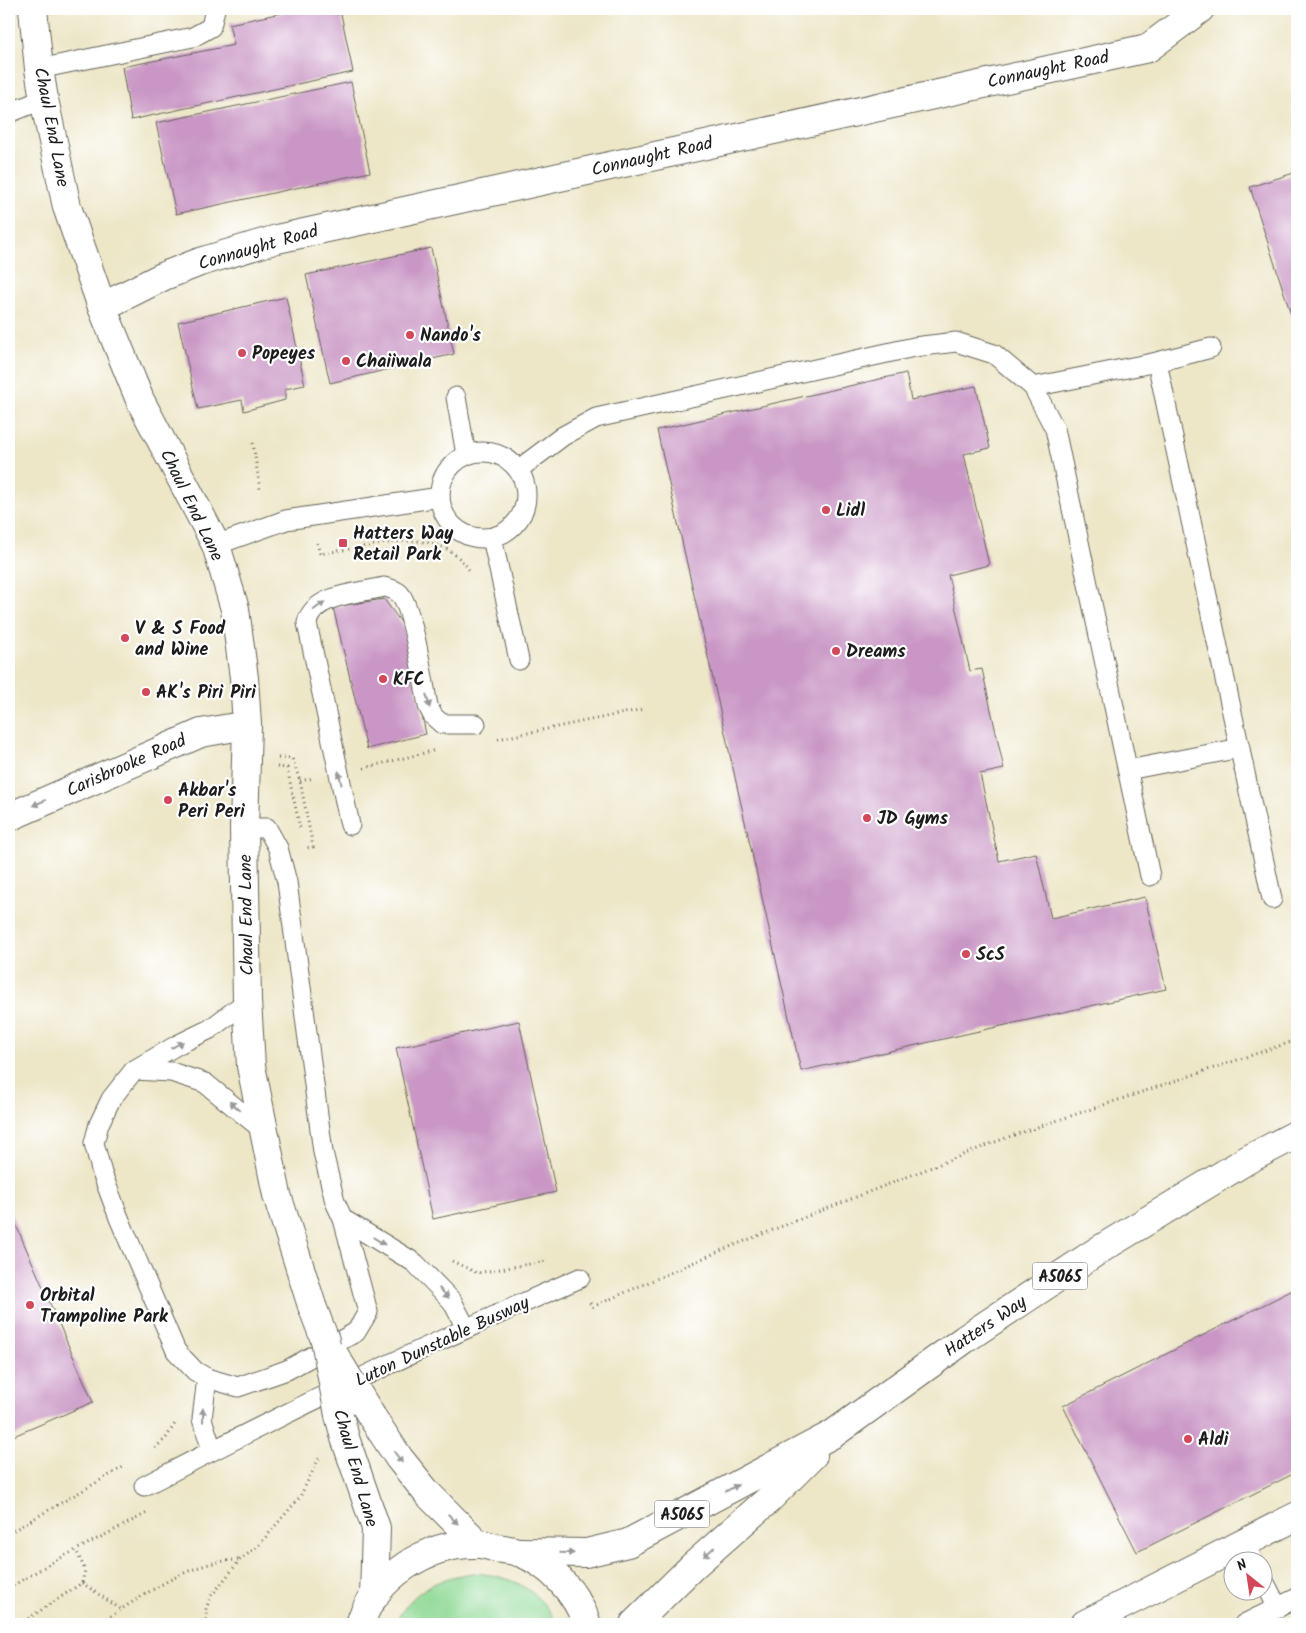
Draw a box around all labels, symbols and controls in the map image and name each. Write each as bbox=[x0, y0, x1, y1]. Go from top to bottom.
street label: Connaught Road bbox=[985, 43, 1113, 98]
street label: Chaul End Lane bbox=[25, 65, 76, 190]
street label: Connaught Road bbox=[589, 129, 717, 186]
street label: Connaught Road bbox=[195, 217, 323, 279]
place label: Nando's bbox=[420, 322, 481, 351]
marker: Nando's bbox=[404, 329, 416, 341]
place label: Popeyes bbox=[252, 340, 316, 369]
marker: Popeyes bbox=[236, 347, 248, 359]
place label: Chaiiwala bbox=[356, 348, 432, 377]
marker: Chaiiwala bbox=[340, 355, 352, 367]
street label: Chaul End Lane bbox=[151, 445, 230, 567]
place label: Lidl bbox=[836, 497, 865, 526]
marker: Lidl bbox=[820, 504, 832, 516]
place label: Hatters Way Retail Park bbox=[353, 520, 454, 570]
marker: Hatters Way Retail Park bbox=[337, 537, 349, 549]
one-way arrow bbox=[312, 601, 326, 611]
place label: V & S Food and Wine bbox=[135, 615, 226, 665]
marker: V & S Food and Wine bbox=[119, 632, 131, 644]
place label: Dreams bbox=[846, 638, 906, 667]
marker: Dreams bbox=[830, 645, 842, 657]
place label: KFC bbox=[393, 666, 425, 695]
marker: KFC bbox=[377, 673, 389, 685]
place label: AK's Piri Piri bbox=[156, 679, 256, 708]
marker: AK's Piri Piri bbox=[140, 686, 152, 698]
one-way arrow bbox=[424, 694, 432, 709]
street label: Carisbrooke Road bbox=[62, 727, 192, 806]
one-way arrow bbox=[336, 770, 344, 785]
place label: Akbar's Peri Peri bbox=[178, 777, 245, 827]
marker: Akbar's Peri Peri bbox=[162, 794, 174, 806]
one-way arrow bbox=[32, 800, 46, 808]
place label: JD Gyms bbox=[877, 805, 949, 834]
marker: JD Gyms bbox=[861, 812, 873, 824]
street label: Chaul End Lane bbox=[232, 854, 263, 976]
place label: ScS bbox=[976, 941, 1005, 970]
marker: ScS bbox=[960, 948, 972, 960]
one-way arrow bbox=[170, 1041, 183, 1050]
one-way arrow bbox=[228, 1101, 241, 1112]
one-way arrow bbox=[372, 1237, 385, 1246]
road number: A5065 bbox=[1032, 1262, 1088, 1290]
place label: Orbital Trampoline Park bbox=[40, 1282, 169, 1332]
one-way arrow bbox=[438, 1287, 450, 1299]
street label: Luton Dunstable Busway bbox=[351, 1289, 535, 1396]
street label: Hatters Way bbox=[939, 1289, 1034, 1366]
marker: Orbital Trampoline Park bbox=[24, 1299, 36, 1311]
one-way arrow bbox=[199, 1406, 207, 1422]
street label: Chaul End Lane bbox=[324, 1406, 385, 1531]
place label: Aldi bbox=[1198, 1426, 1229, 1455]
marker: Aldi bbox=[1182, 1433, 1194, 1445]
one-way arrow bbox=[393, 1450, 403, 1464]
one-way arrow bbox=[725, 1484, 739, 1492]
road number: A5065 bbox=[654, 1500, 710, 1528]
one-way arrow bbox=[447, 1512, 459, 1524]
one-way arrow bbox=[703, 1546, 715, 1557]
one-way arrow bbox=[559, 1549, 575, 1557]
north arrow bbox=[1224, 1550, 1274, 1600]
text: N bbox=[1233, 1554, 1251, 1577]

